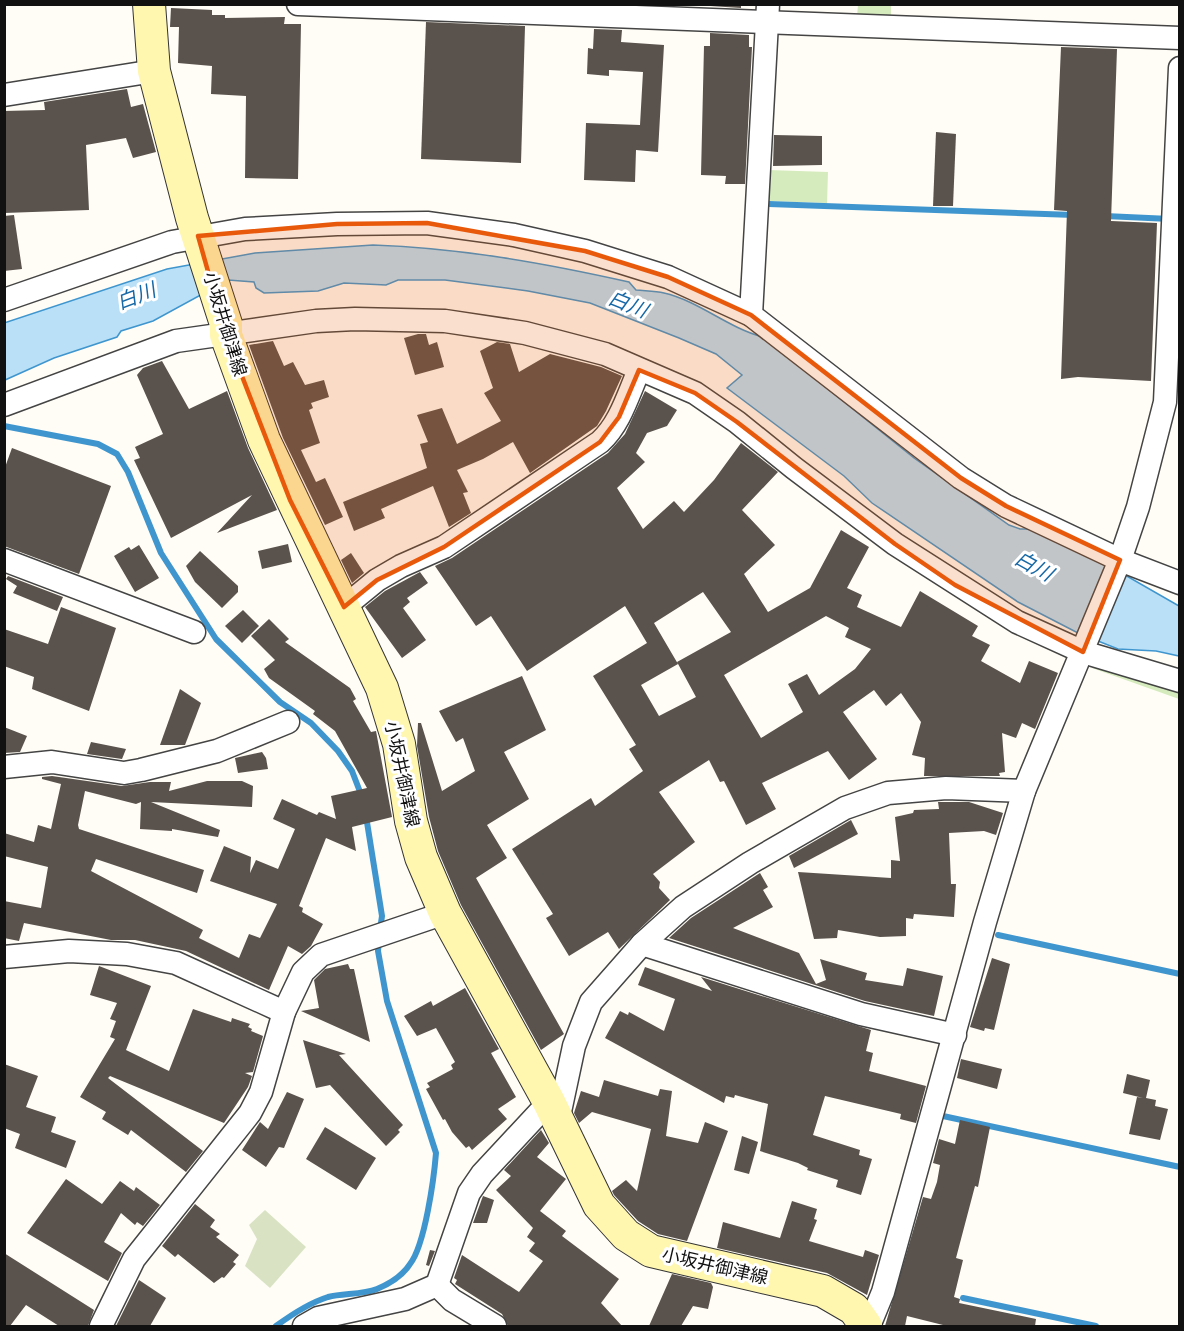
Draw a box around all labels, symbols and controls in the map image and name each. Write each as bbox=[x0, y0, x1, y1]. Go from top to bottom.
street label: 小坂井御津線 bbox=[199, 269, 251, 379]
water label: 白川 bbox=[113, 277, 161, 314]
water label: 白川 bbox=[605, 285, 653, 323]
water label: 白川 bbox=[1011, 546, 1059, 587]
street label: 小坂井御津線 bbox=[380, 719, 424, 829]
street label: 小坂井御津線 bbox=[660, 1243, 770, 1289]

